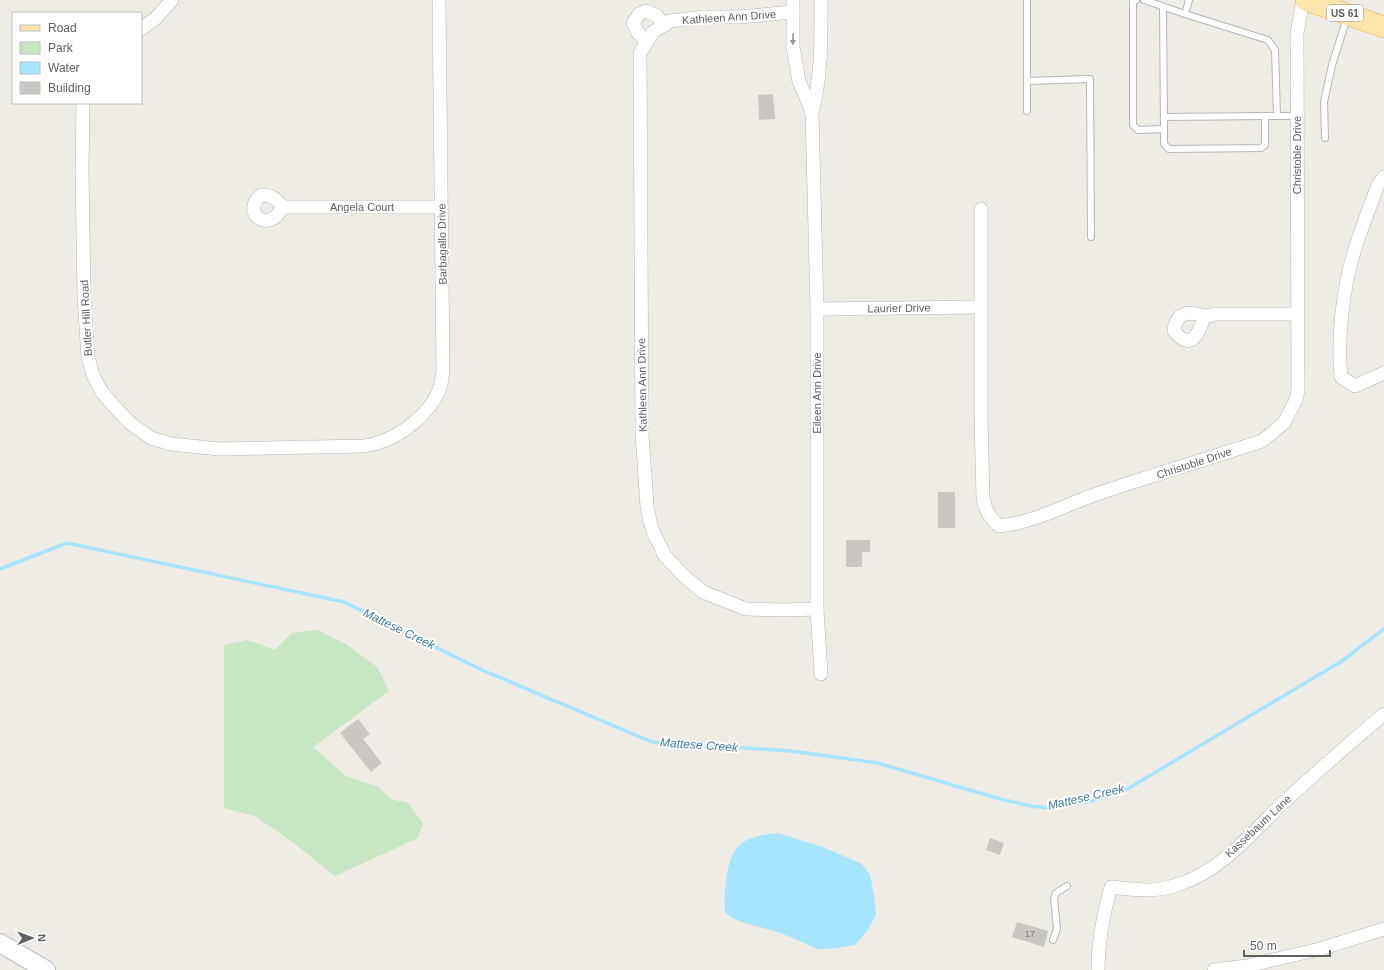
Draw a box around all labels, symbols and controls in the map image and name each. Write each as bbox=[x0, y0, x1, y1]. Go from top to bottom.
road number: US 61 bbox=[1327, 5, 1363, 21]
street label: Kathleen Ann Drive bbox=[682, 8, 776, 26]
legend bbox=[12, 12, 142, 104]
text: Road bbox=[48, 21, 77, 35]
one-way arrow bbox=[790, 33, 796, 46]
text: Park bbox=[48, 41, 74, 55]
text: Water bbox=[48, 61, 80, 75]
text: Building bbox=[48, 81, 91, 95]
street label: Christoble Drive bbox=[1291, 116, 1303, 194]
street label: Angela Court bbox=[330, 201, 394, 213]
street label: Barbagallo Drive bbox=[435, 203, 449, 285]
street label: Butler Hill Road bbox=[78, 280, 94, 356]
street label: Laurier Drive bbox=[867, 301, 931, 315]
street label: Kathleen Ann Drive bbox=[635, 338, 649, 432]
street label: Eileen Ann Drive bbox=[811, 352, 823, 434]
street label: Christoble Drive bbox=[1155, 445, 1233, 481]
water label: Mattese Creek bbox=[361, 606, 438, 653]
water label: Mattese Creek bbox=[660, 735, 739, 755]
water label: Mattese Creek bbox=[1046, 781, 1127, 813]
street label: Kassebaum Lane bbox=[1223, 792, 1293, 860]
north arrow bbox=[12, 918, 52, 958]
house number: 17 bbox=[1025, 929, 1035, 939]
scale bar bbox=[1244, 932, 1330, 958]
text: N bbox=[36, 934, 48, 942]
text: 50 m bbox=[1250, 939, 1277, 953]

